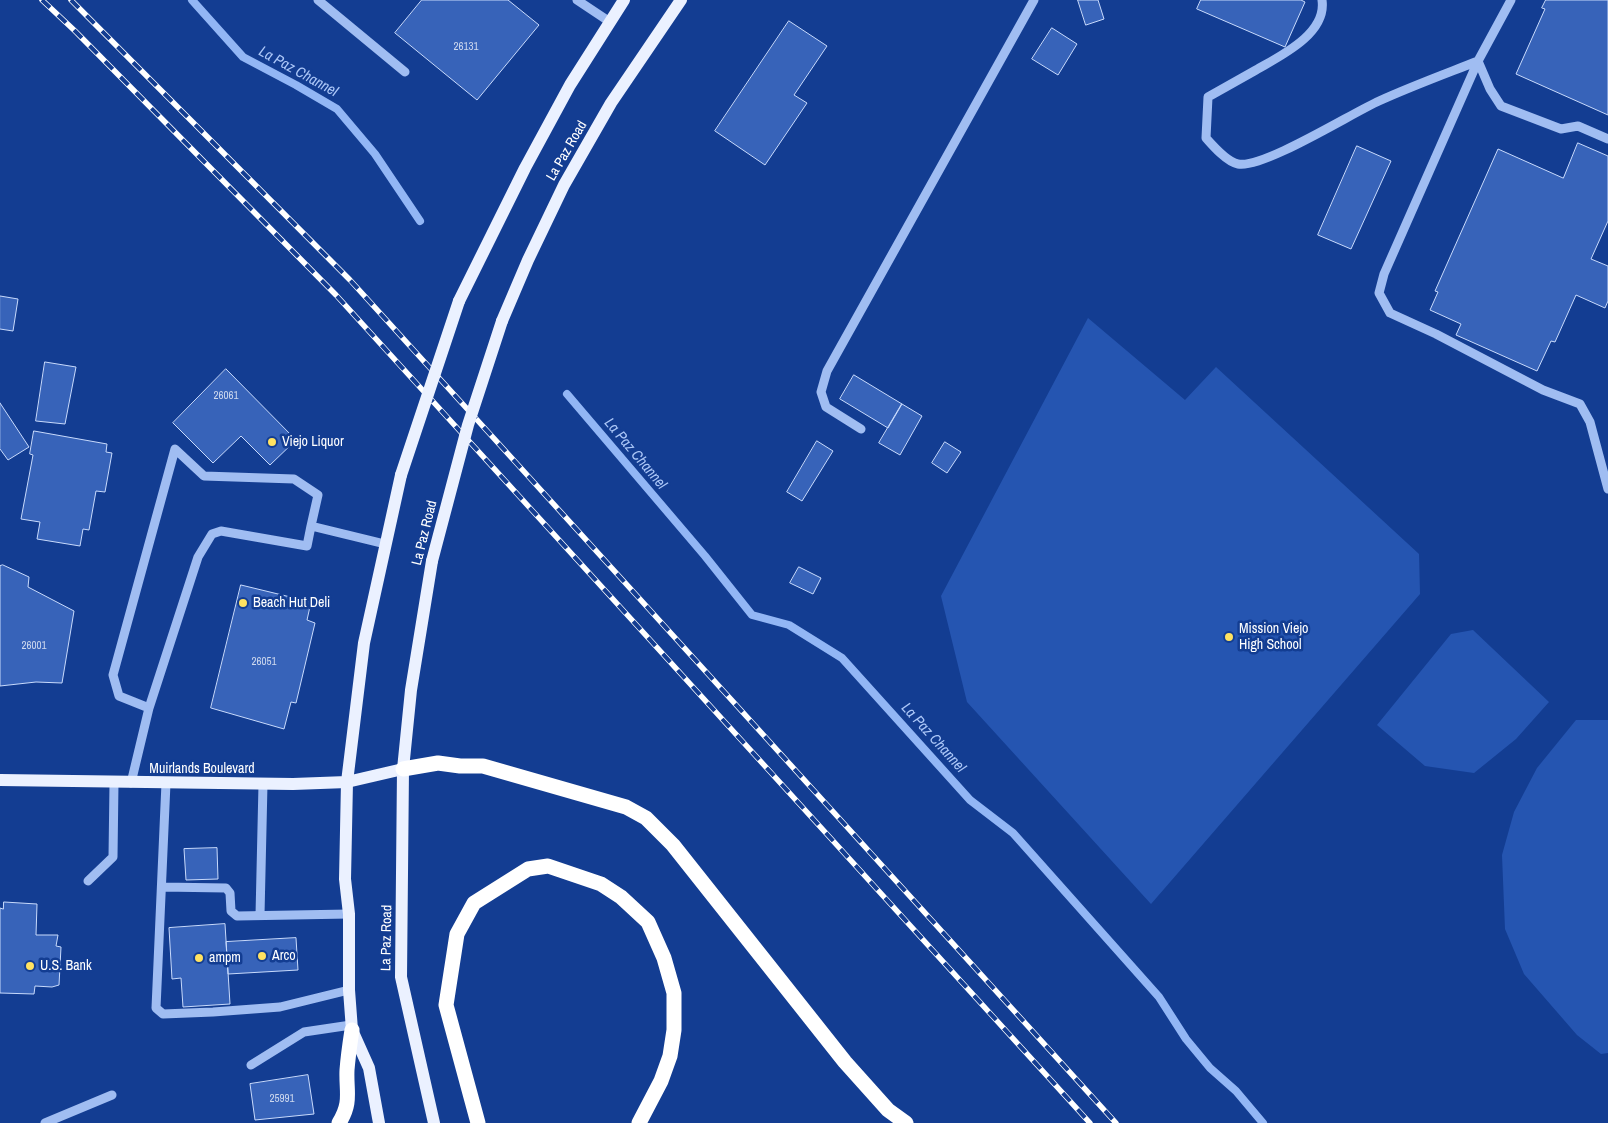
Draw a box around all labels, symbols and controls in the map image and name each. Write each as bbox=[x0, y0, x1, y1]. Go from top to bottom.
house number: 26131 bbox=[453, 40, 479, 54]
water label: La Paz Channel bbox=[255, 43, 341, 101]
street label: La Paz Road bbox=[543, 118, 591, 184]
house number: 26061 bbox=[213, 389, 239, 403]
water label: La Paz Channel bbox=[600, 415, 670, 493]
place label: Viejo Liquor bbox=[282, 434, 344, 450]
marker: Viejo Liquor bbox=[266, 436, 278, 448]
street label: La Paz Road bbox=[409, 499, 441, 567]
place label: Beach Hut Deli bbox=[253, 595, 330, 611]
marker: Beach Hut Deli bbox=[237, 597, 249, 609]
place label: Mission Viejo High School bbox=[1239, 621, 1308, 654]
marker: Mission Viejo High School bbox=[1223, 631, 1235, 643]
house number: 26001 bbox=[21, 639, 47, 653]
house number: 26051 bbox=[251, 655, 277, 669]
water label: La Paz Channel bbox=[897, 699, 969, 777]
street label: Muirlands Boulevard bbox=[149, 761, 255, 777]
street label: La Paz Road bbox=[378, 905, 396, 971]
place label: Arco bbox=[272, 948, 296, 964]
place label: ampm bbox=[209, 950, 241, 966]
marker: Arco bbox=[256, 950, 268, 962]
marker: ampm bbox=[193, 952, 205, 964]
place label: U.S. Bank bbox=[40, 958, 92, 974]
marker: U.S. Bank bbox=[24, 960, 36, 972]
house number: 25991 bbox=[269, 1092, 295, 1106]

